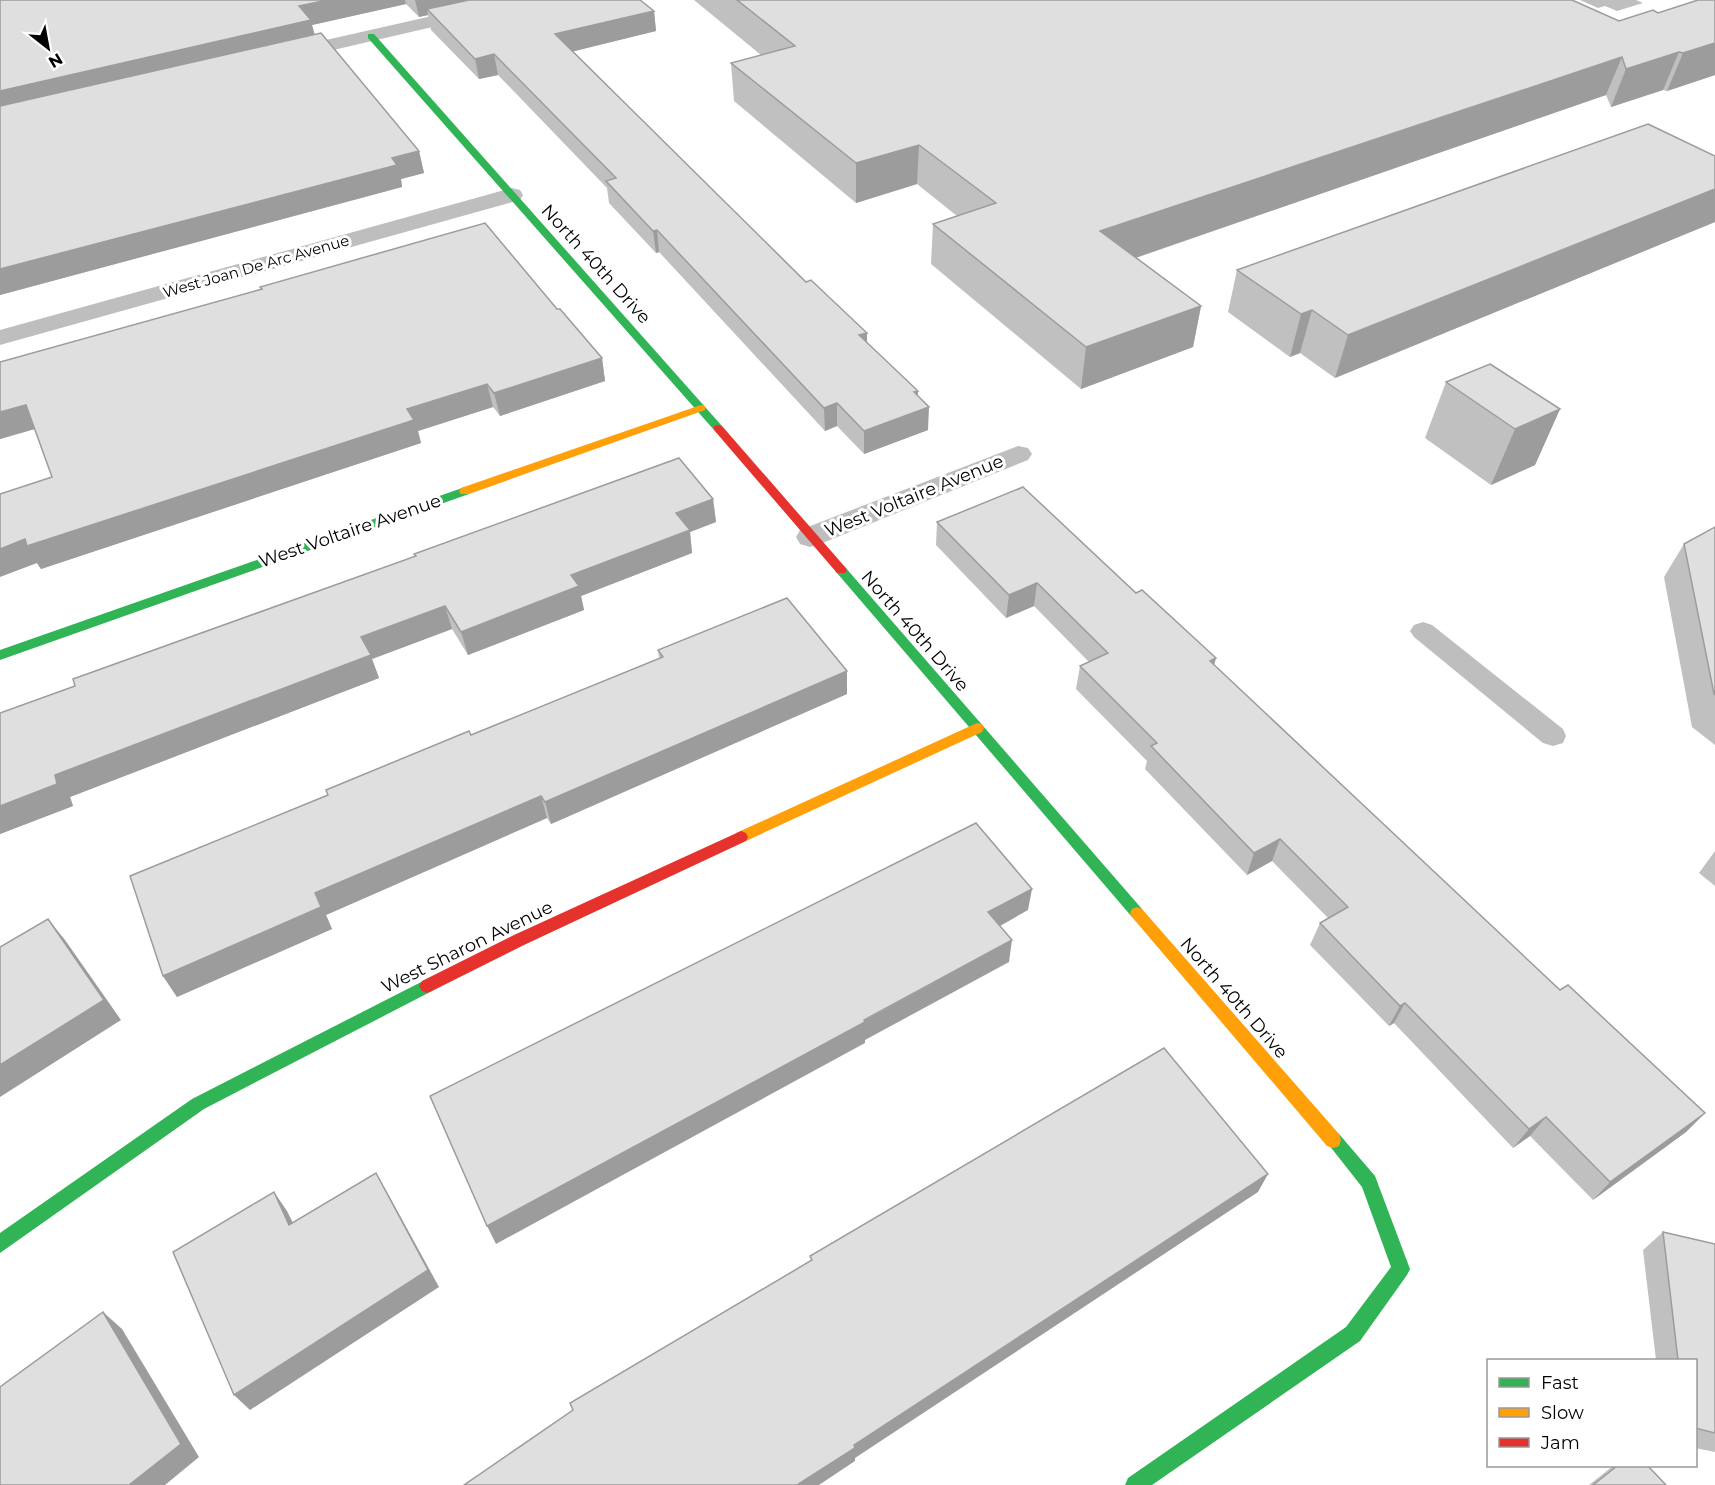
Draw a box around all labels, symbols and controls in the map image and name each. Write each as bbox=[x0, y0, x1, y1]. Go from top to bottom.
north arrow bbox=[18, 18, 78, 78]
text: N bbox=[45, 49, 66, 72]
street label: North 40th Drive bbox=[537, 200, 655, 328]
street label: West Joan De Arc Avenue bbox=[161, 230, 351, 302]
street label: West Voltaire Avenue bbox=[821, 450, 1007, 542]
street label: West Voltaire Avenue bbox=[256, 489, 444, 573]
street label: North 40th Drive bbox=[857, 566, 974, 696]
street label: West Sharon Avenue bbox=[378, 896, 556, 998]
street label: North 40th Drive bbox=[1176, 933, 1293, 1063]
legend bbox=[1487, 1359, 1697, 1467]
text: Fast bbox=[1541, 1372, 1579, 1394]
text: Slow bbox=[1541, 1402, 1584, 1424]
text: Jam bbox=[1540, 1432, 1580, 1454]

